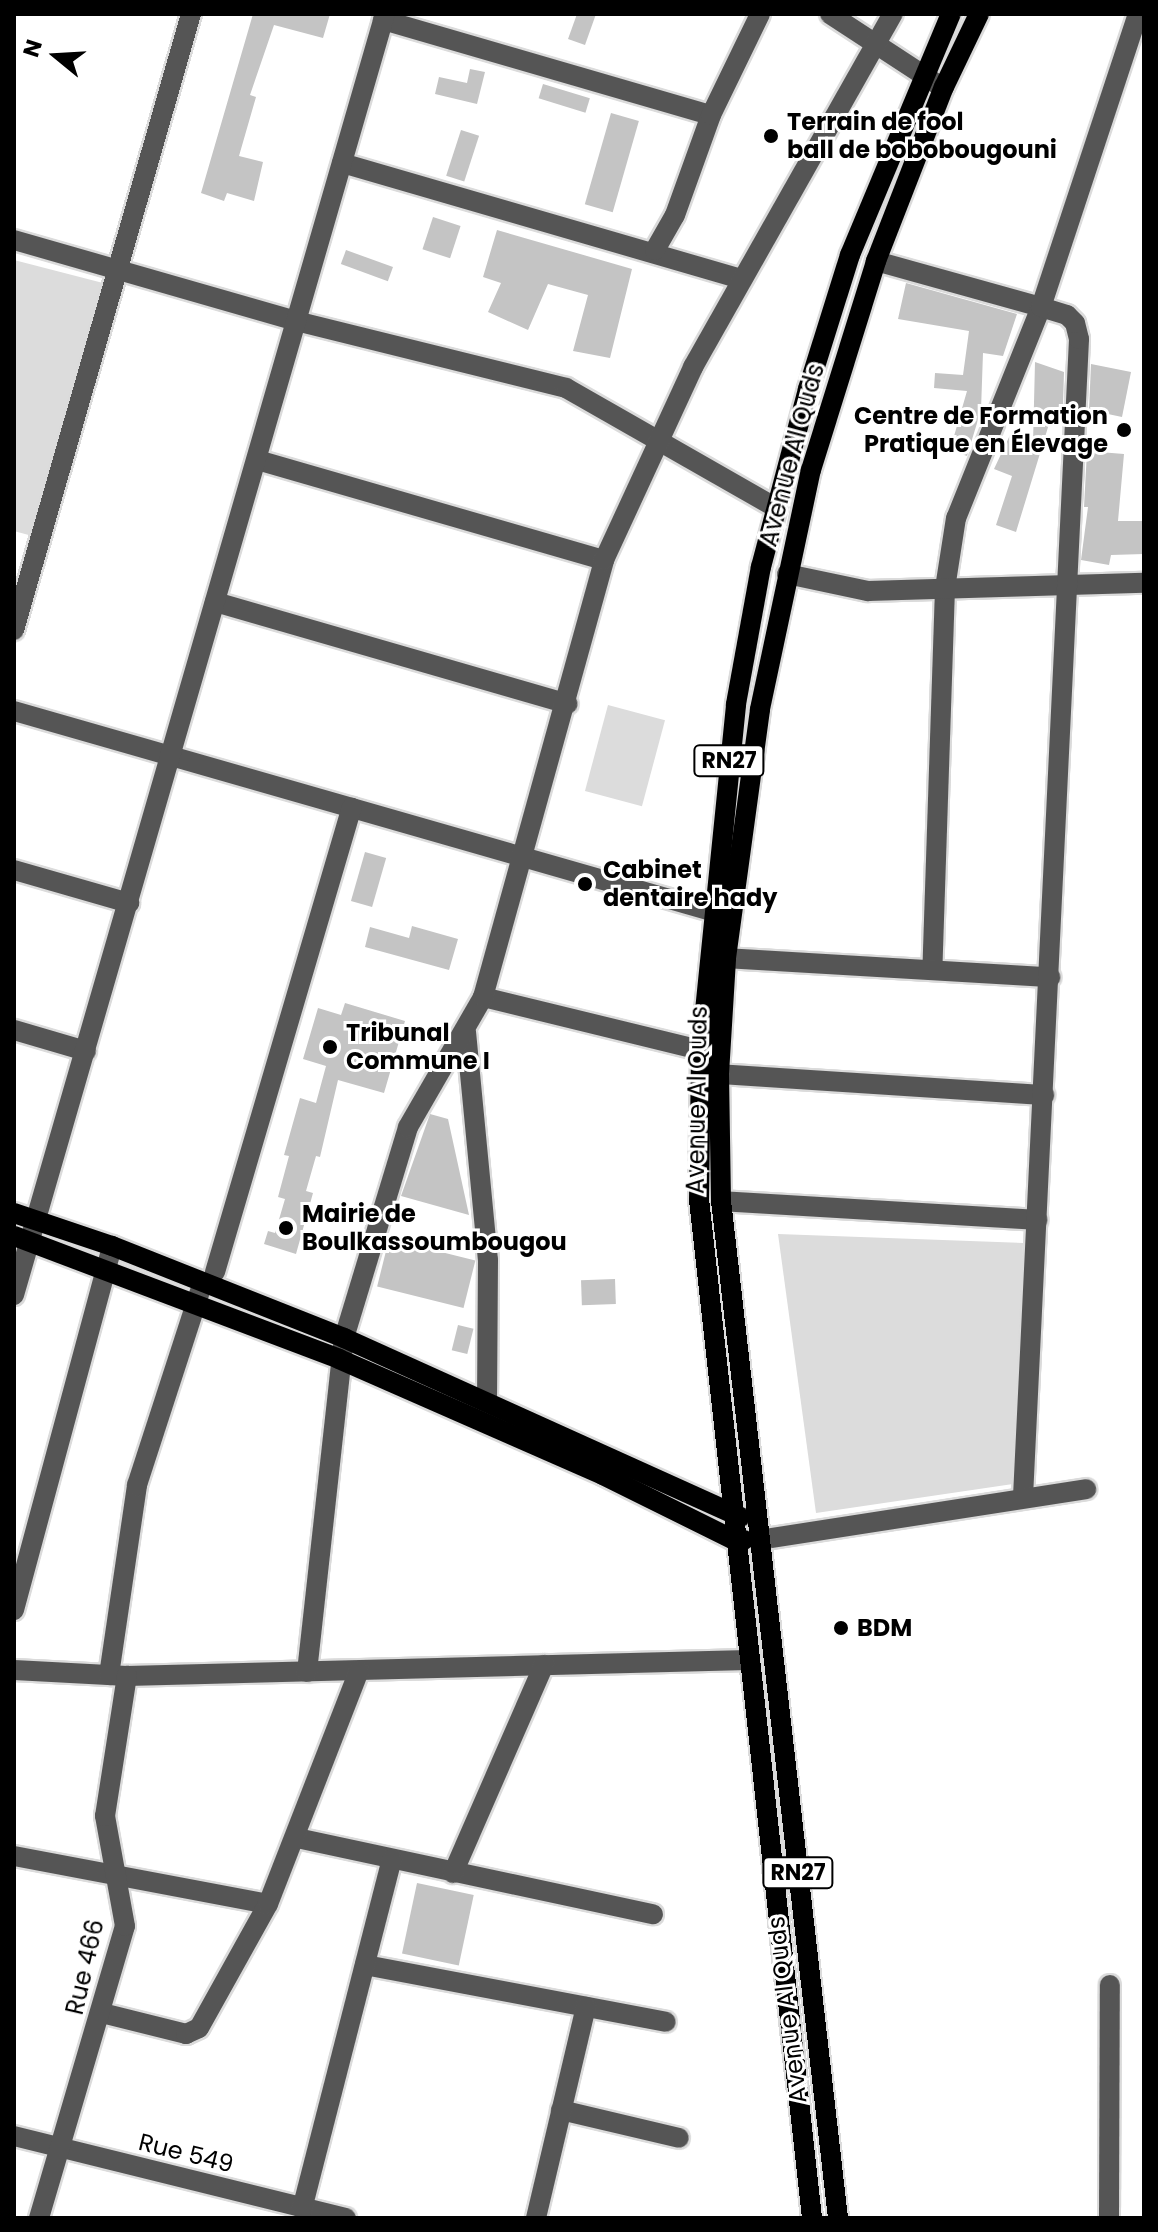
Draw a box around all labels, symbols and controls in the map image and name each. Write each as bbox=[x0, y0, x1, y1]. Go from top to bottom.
north arrow bbox=[16, 16, 96, 96]
text: N bbox=[15, 36, 50, 61]
place label: Terrain de fool ball de bobobougouni bbox=[787, 108, 1057, 164]
marker: Terrain de fool ball de bobobougouni bbox=[762, 127, 780, 145]
street label: Avenue Al Quds bbox=[754, 360, 830, 550]
place label: Centre de Formation Pratique en Élevage bbox=[854, 402, 1108, 458]
marker: Centre de Formation Pratique en Élevage bbox=[1115, 421, 1133, 439]
road number: RN27 bbox=[693, 743, 765, 779]
place label: Cabinet dentaire hady bbox=[603, 856, 777, 912]
marker: Cabinet dentaire hady bbox=[574, 873, 596, 895]
street label: Avenue Al Quds bbox=[681, 1006, 713, 1194]
place label: Tribunal Commune I bbox=[346, 1019, 490, 1075]
marker: Tribunal Commune I bbox=[321, 1038, 339, 1056]
place label: Mairie de Boulkassoumbougou bbox=[302, 1200, 567, 1256]
marker: Mairie de Boulkassoumbougou bbox=[277, 1219, 295, 1237]
place label: BDM bbox=[857, 1614, 912, 1642]
marker: BDM bbox=[832, 1619, 850, 1637]
road number: RN27 bbox=[762, 1855, 834, 1891]
street label: Avenue Al Quds bbox=[761, 1915, 813, 2105]
street label: Rue 466 bbox=[60, 1917, 110, 2017]
street label: Rue 549 bbox=[136, 2127, 236, 2179]

